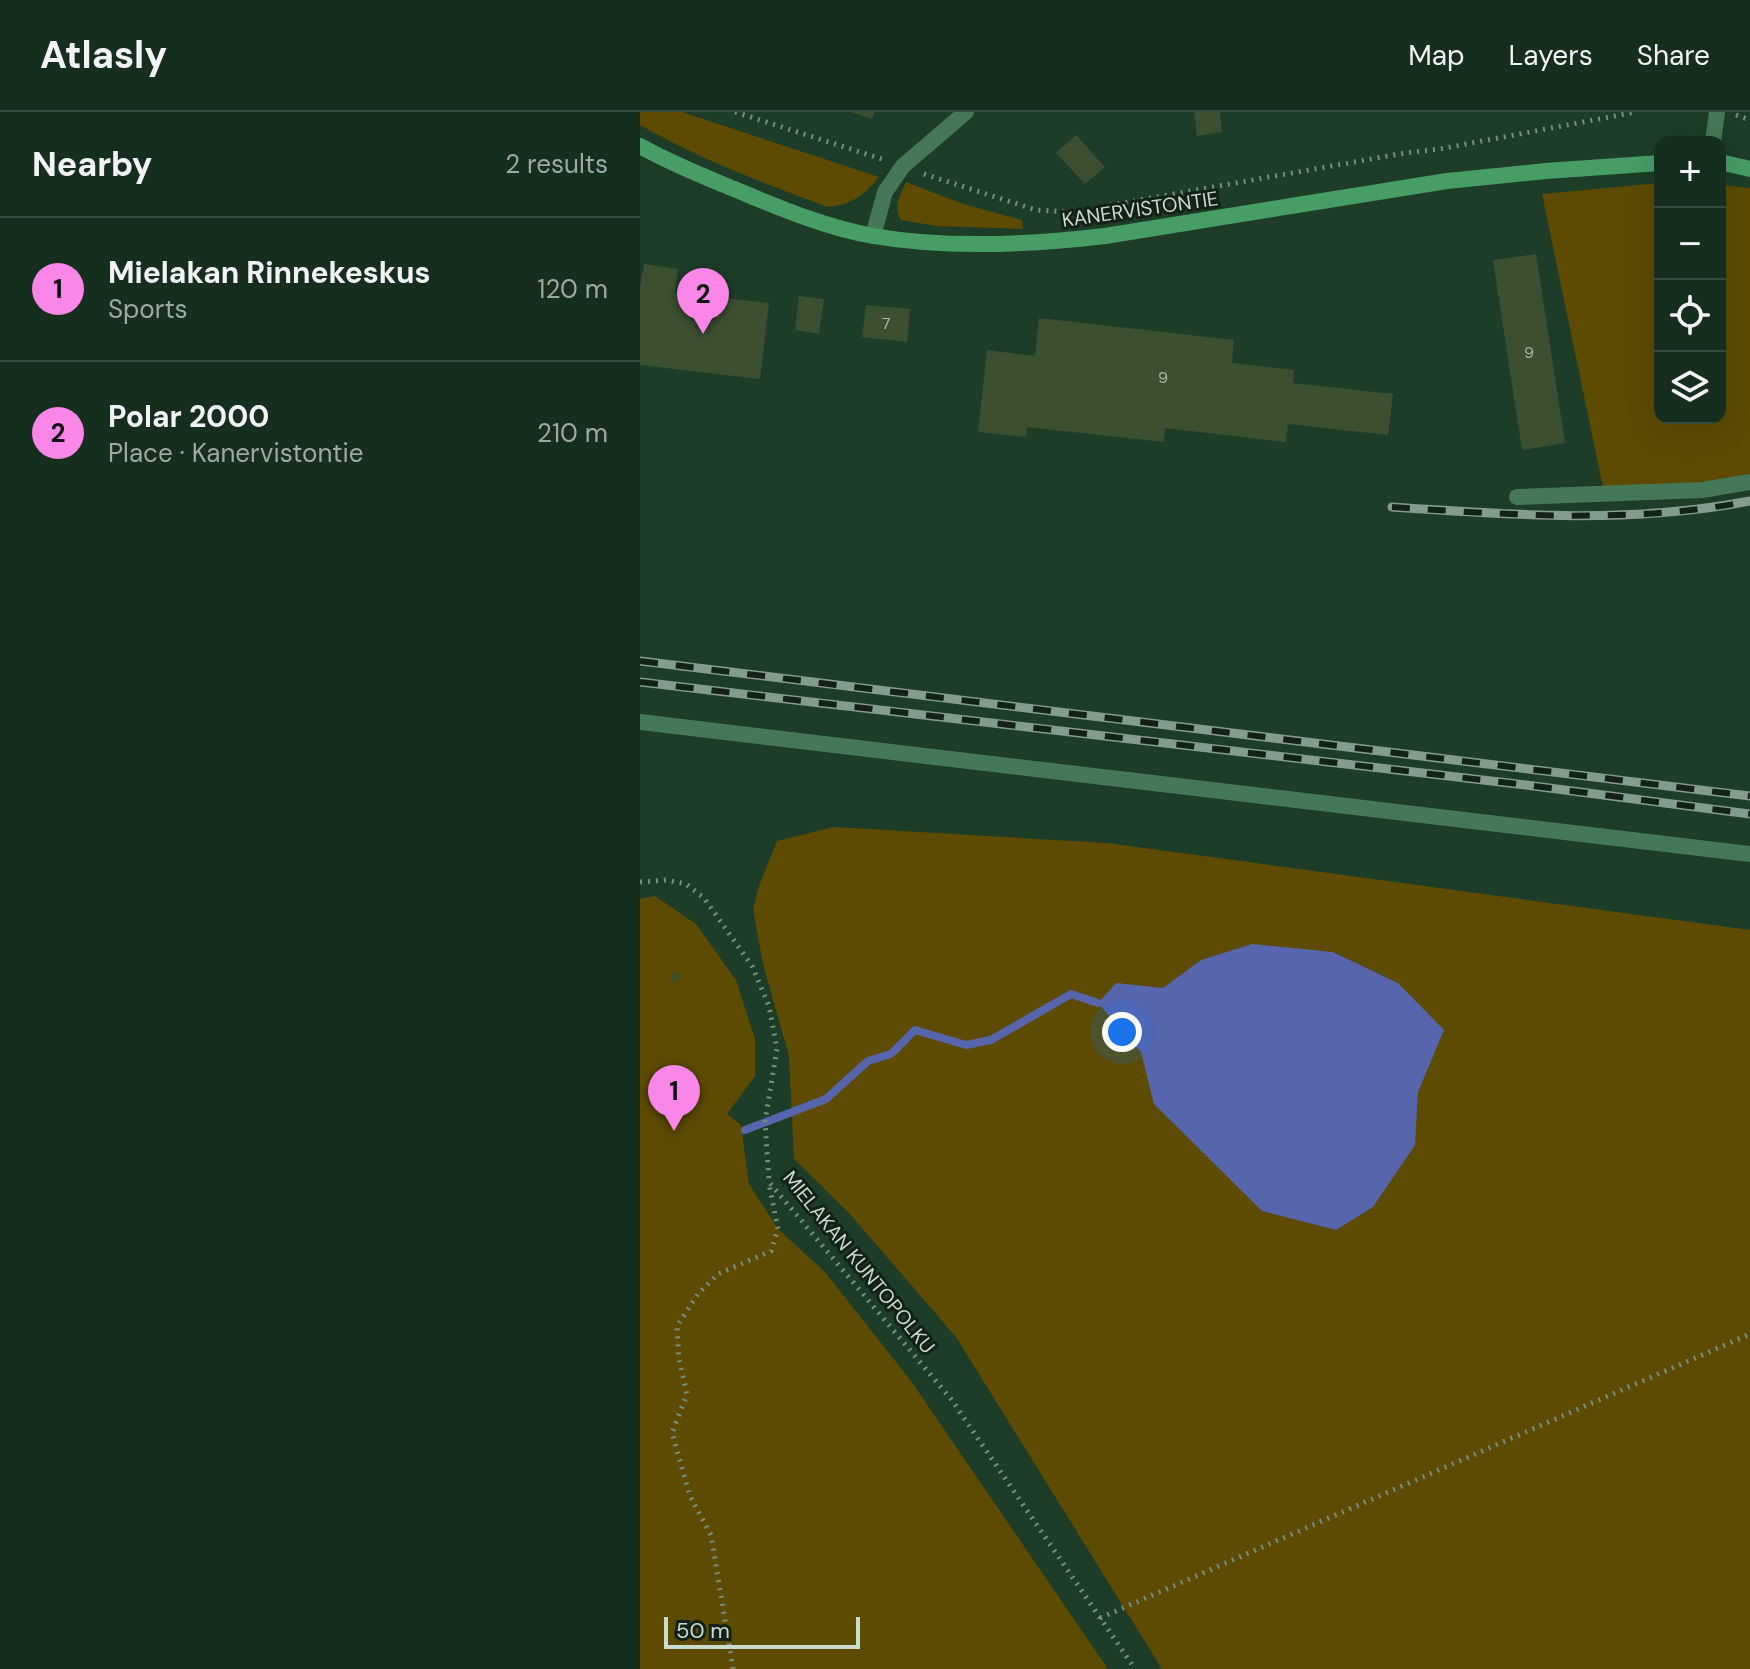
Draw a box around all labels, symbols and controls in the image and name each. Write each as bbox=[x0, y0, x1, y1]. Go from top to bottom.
text: Atlasly bbox=[40, 30, 167, 80]
text: Map bbox=[1408, 37, 1465, 74]
text: Layers bbox=[1509, 37, 1593, 74]
text: Share bbox=[1637, 37, 1710, 74]
map controls bbox=[1654, 136, 1726, 424]
button: + bbox=[1654, 136, 1726, 208]
text: Nearby bbox=[32, 142, 152, 187]
text: 2 results bbox=[505, 147, 608, 181]
street label: KANERVISTONTIE bbox=[1060, 185, 1220, 233]
button: − bbox=[1654, 208, 1726, 280]
text: Mielakan Rinnekeskus bbox=[108, 253, 430, 292]
pin: 2 bbox=[677, 268, 729, 334]
text: 1 bbox=[53, 272, 63, 306]
text: 120 m bbox=[537, 272, 608, 306]
button: locate bbox=[1654, 280, 1726, 352]
text: Sports bbox=[108, 292, 188, 326]
house number: 7 bbox=[882, 313, 890, 334]
house number: 9 bbox=[1524, 342, 1534, 363]
button: layers bbox=[1654, 352, 1726, 424]
house number: 9 bbox=[1158, 367, 1168, 388]
text: Polar 2000 bbox=[108, 397, 269, 436]
text: 2 bbox=[50, 416, 66, 450]
text: 210 m bbox=[537, 416, 608, 450]
text: Place · Kanervistontie bbox=[108, 436, 364, 470]
your location bbox=[1102, 1012, 1142, 1052]
pin: 1 bbox=[648, 1065, 700, 1131]
street label: MIELAKAN KUNTOPOLKU bbox=[777, 1165, 941, 1359]
scale bar bbox=[664, 1613, 860, 1649]
text: 50 m bbox=[676, 1616, 730, 1645]

